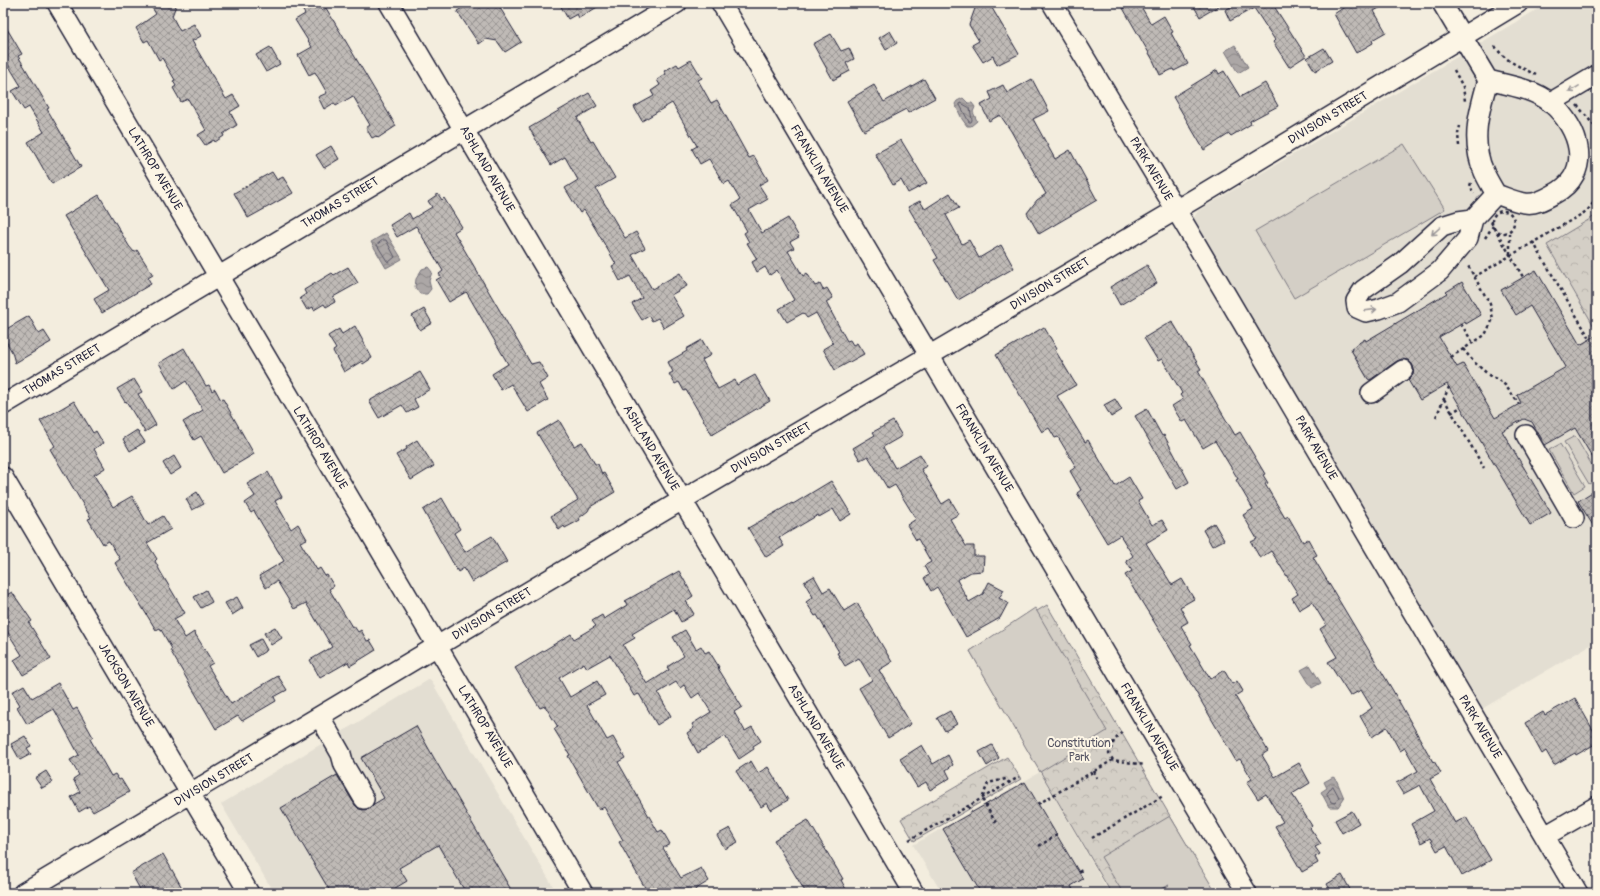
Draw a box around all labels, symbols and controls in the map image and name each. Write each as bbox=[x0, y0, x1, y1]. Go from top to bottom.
one-way arrow bbox=[1568, 85, 1580, 93]
street label: DIVISION STREET bbox=[1286, 88, 1371, 148]
street label: FRANKLIN AVENUE bbox=[787, 122, 851, 216]
street label: ASHLAND AVENUE bbox=[456, 123, 518, 215]
street label: LATHROP AVENUE bbox=[124, 125, 186, 213]
street label: PARK AVENUE bbox=[1126, 134, 1176, 204]
street label: THOMAS STREET bbox=[299, 174, 382, 232]
one-way arrow bbox=[1431, 227, 1442, 236]
street label: DIVISION STREET bbox=[1008, 254, 1093, 314]
one-way arrow bbox=[1365, 306, 1378, 314]
street label: THOMAS STREET bbox=[21, 341, 104, 399]
street label: FRANKLIN AVENUE bbox=[952, 401, 1016, 495]
street label: ASHLAND AVENUE bbox=[619, 402, 683, 494]
street label: LATHROP AVENUE bbox=[289, 404, 351, 492]
street label: PARK AVENUE bbox=[1291, 413, 1341, 483]
street label: DIVISION STREET bbox=[728, 419, 814, 477]
street label: DIVISION STREET bbox=[450, 584, 535, 644]
street label: JACKSON AVENUE bbox=[95, 640, 157, 730]
street label: FRANKLIN AVENUE bbox=[1117, 680, 1181, 774]
street label: ASHLAND AVENUE bbox=[784, 681, 848, 773]
street label: LATHROP AVENUE bbox=[454, 683, 516, 771]
street label: PARK AVENUE bbox=[1455, 692, 1505, 762]
park label: Constitution Park bbox=[1047, 736, 1111, 765]
street label: DIVISION STREET bbox=[172, 750, 257, 810]

